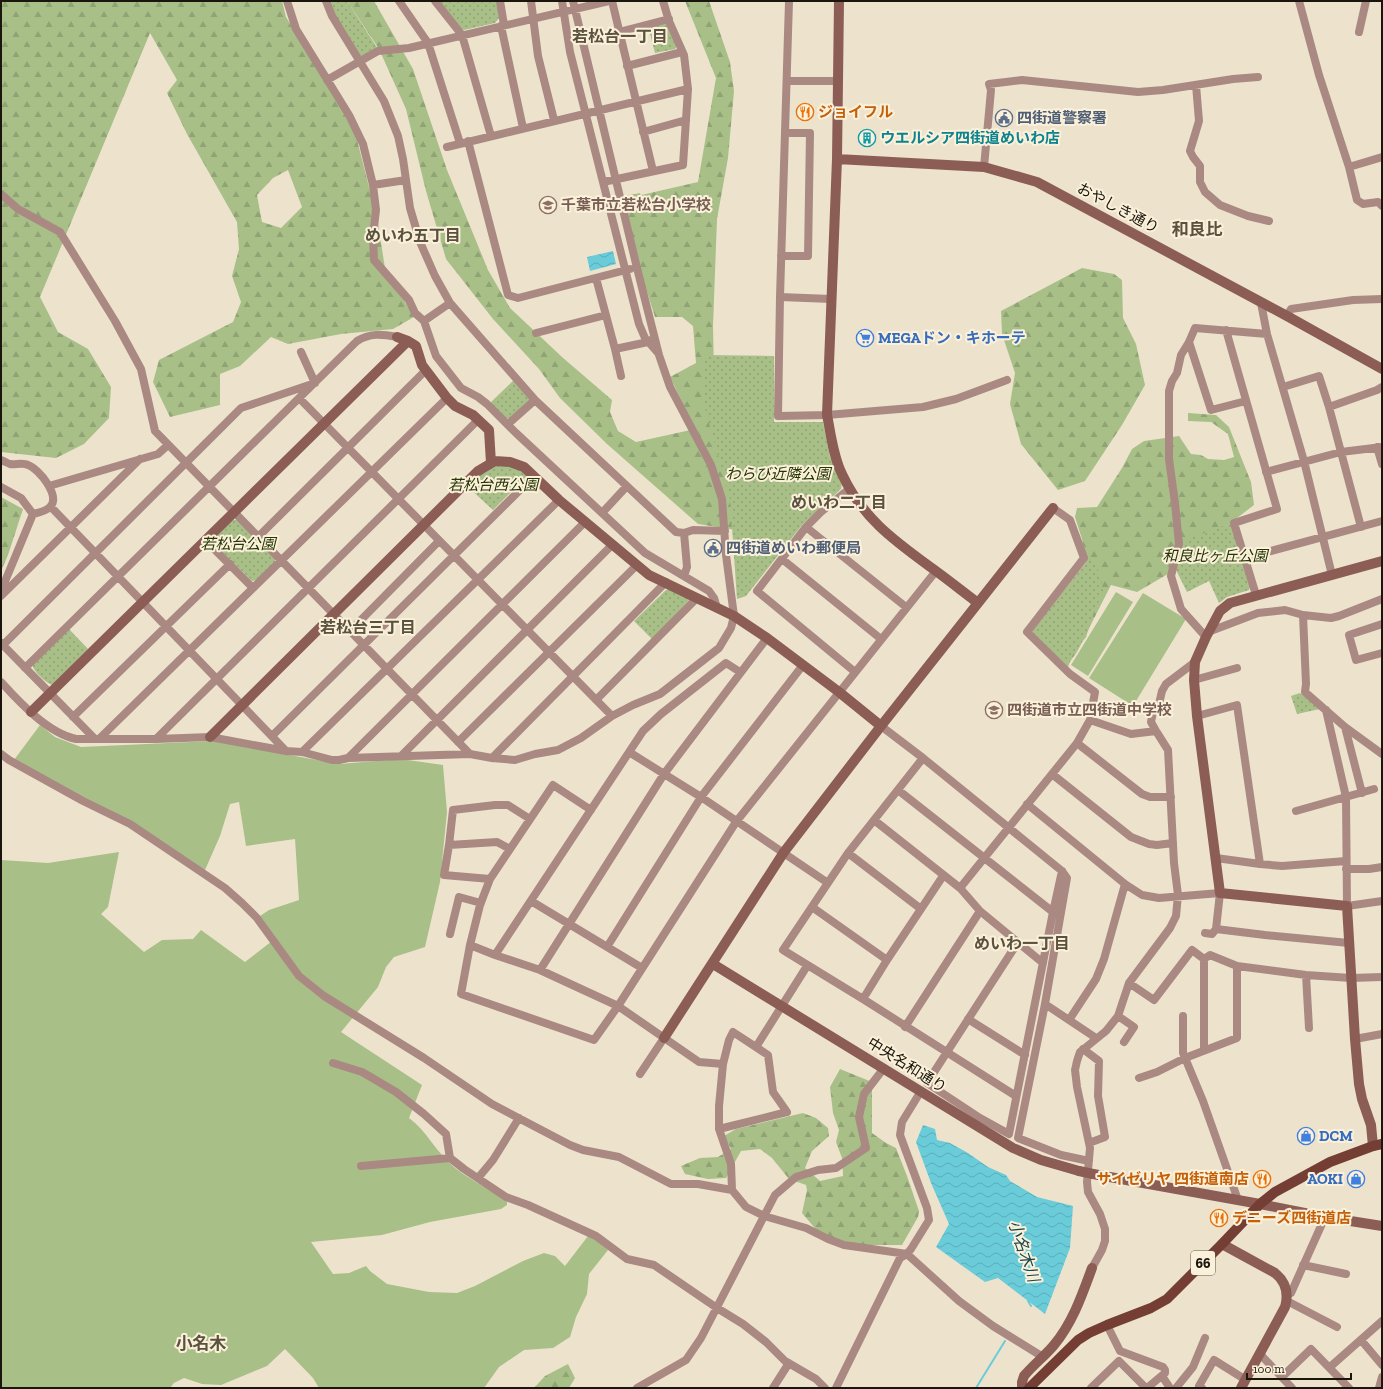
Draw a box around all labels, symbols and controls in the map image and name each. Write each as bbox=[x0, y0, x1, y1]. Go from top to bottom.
district label: 若松台一丁目 bbox=[572, 27, 668, 46]
restaurant icon: ジョイフル bbox=[795, 102, 815, 122]
place label: ジョイフル bbox=[818, 103, 893, 121]
public building icon: 四街道警察署 bbox=[994, 108, 1014, 128]
place label: 四街道警察署 bbox=[1017, 109, 1107, 127]
building icon: ウエルシア四街道めいわ店 bbox=[857, 128, 877, 148]
place label: ウエルシア四街道めいわ店 bbox=[880, 129, 1060, 147]
street label: おやしき通り bbox=[1074, 179, 1162, 237]
school or university icon: 千葉市立若松台小学校 bbox=[538, 195, 558, 215]
place label: 千葉市立若松台小学校 bbox=[561, 196, 711, 214]
district label: 和良比 bbox=[1172, 219, 1223, 239]
district label: めいわ五丁目 bbox=[365, 226, 461, 245]
supermarket icon: MEGAドン・キホーテ bbox=[855, 328, 875, 348]
place label: MEGAドン・キホーテ bbox=[878, 329, 1026, 347]
park label: わらび近隣公園 bbox=[725, 465, 832, 483]
park label: 若松台西公園 bbox=[448, 476, 540, 494]
district label: めいわ二丁目 bbox=[791, 493, 887, 512]
park label: 若松台公園 bbox=[200, 535, 277, 553]
public building icon: 四街道めいわ郵便局 bbox=[703, 538, 723, 558]
place label: 四街道めいわ郵便局 bbox=[726, 539, 861, 557]
park label: 和良比ヶ丘公園 bbox=[1162, 547, 1269, 565]
district label: 若松台三丁目 bbox=[320, 618, 416, 637]
school or university icon: 四街道市立四街道中学校 bbox=[984, 700, 1004, 720]
place label: 四街道市立四街道中学校 bbox=[1007, 701, 1172, 719]
district label: めいわ一丁目 bbox=[974, 934, 1070, 953]
street label: 中央名和通り bbox=[864, 1034, 950, 1096]
shop icon: DCM bbox=[1296, 1126, 1316, 1146]
place label: DCM bbox=[1319, 1127, 1353, 1145]
restaurant icon: サイゼリヤ 四街道南店 bbox=[1252, 1169, 1272, 1189]
shop icon: AOKI bbox=[1346, 1169, 1366, 1189]
place label: サイゼリヤ 四街道南店 bbox=[1096, 1170, 1249, 1188]
place label: AOKI bbox=[1307, 1170, 1343, 1188]
restaurant icon: デニーズ四街道店 bbox=[1209, 1208, 1229, 1228]
place label: デニーズ四街道店 bbox=[1232, 1209, 1351, 1227]
water label: 小名木川 bbox=[1005, 1218, 1044, 1286]
road number: 66 bbox=[1191, 1251, 1215, 1275]
district label: 小名木 bbox=[176, 1333, 227, 1353]
scale bar bbox=[1247, 1355, 1351, 1381]
text: 100 m bbox=[1253, 1362, 1285, 1376]

